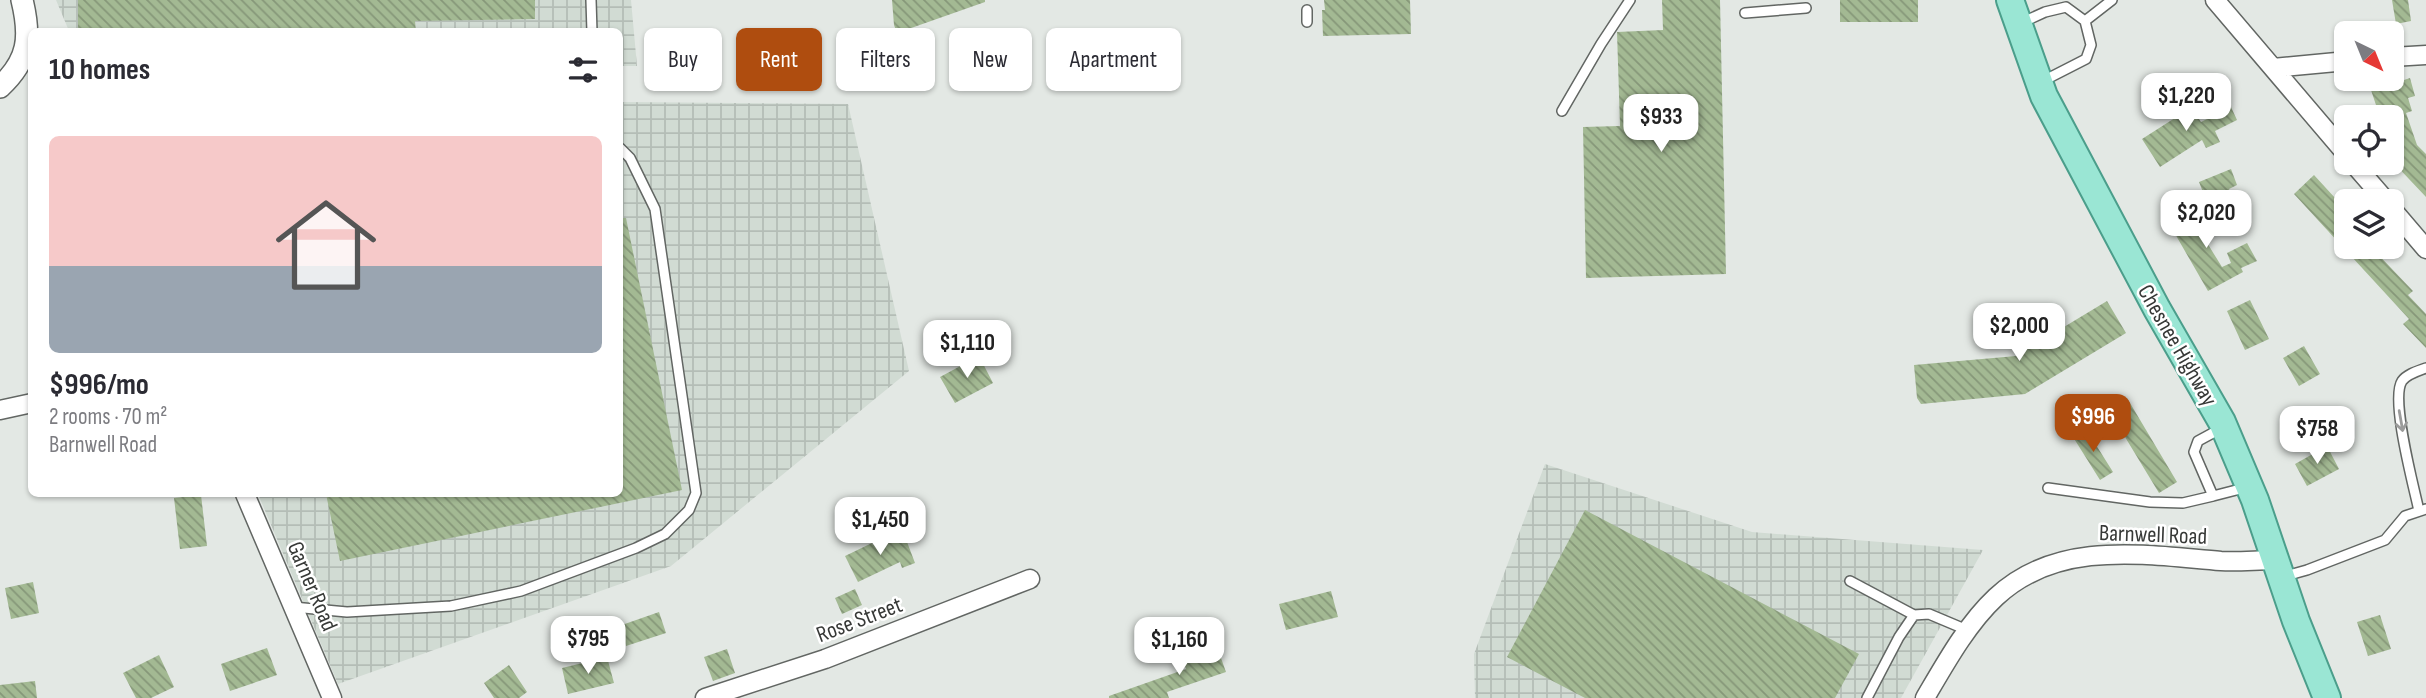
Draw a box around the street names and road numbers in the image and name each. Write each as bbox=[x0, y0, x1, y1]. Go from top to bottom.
street label: Chesnee Highway bbox=[2131, 280, 2223, 411]
street label: Barnwell Road bbox=[2098, 519, 2208, 551]
street label: Garner Road bbox=[281, 537, 343, 635]
street label: Rose Street bbox=[813, 591, 906, 649]

